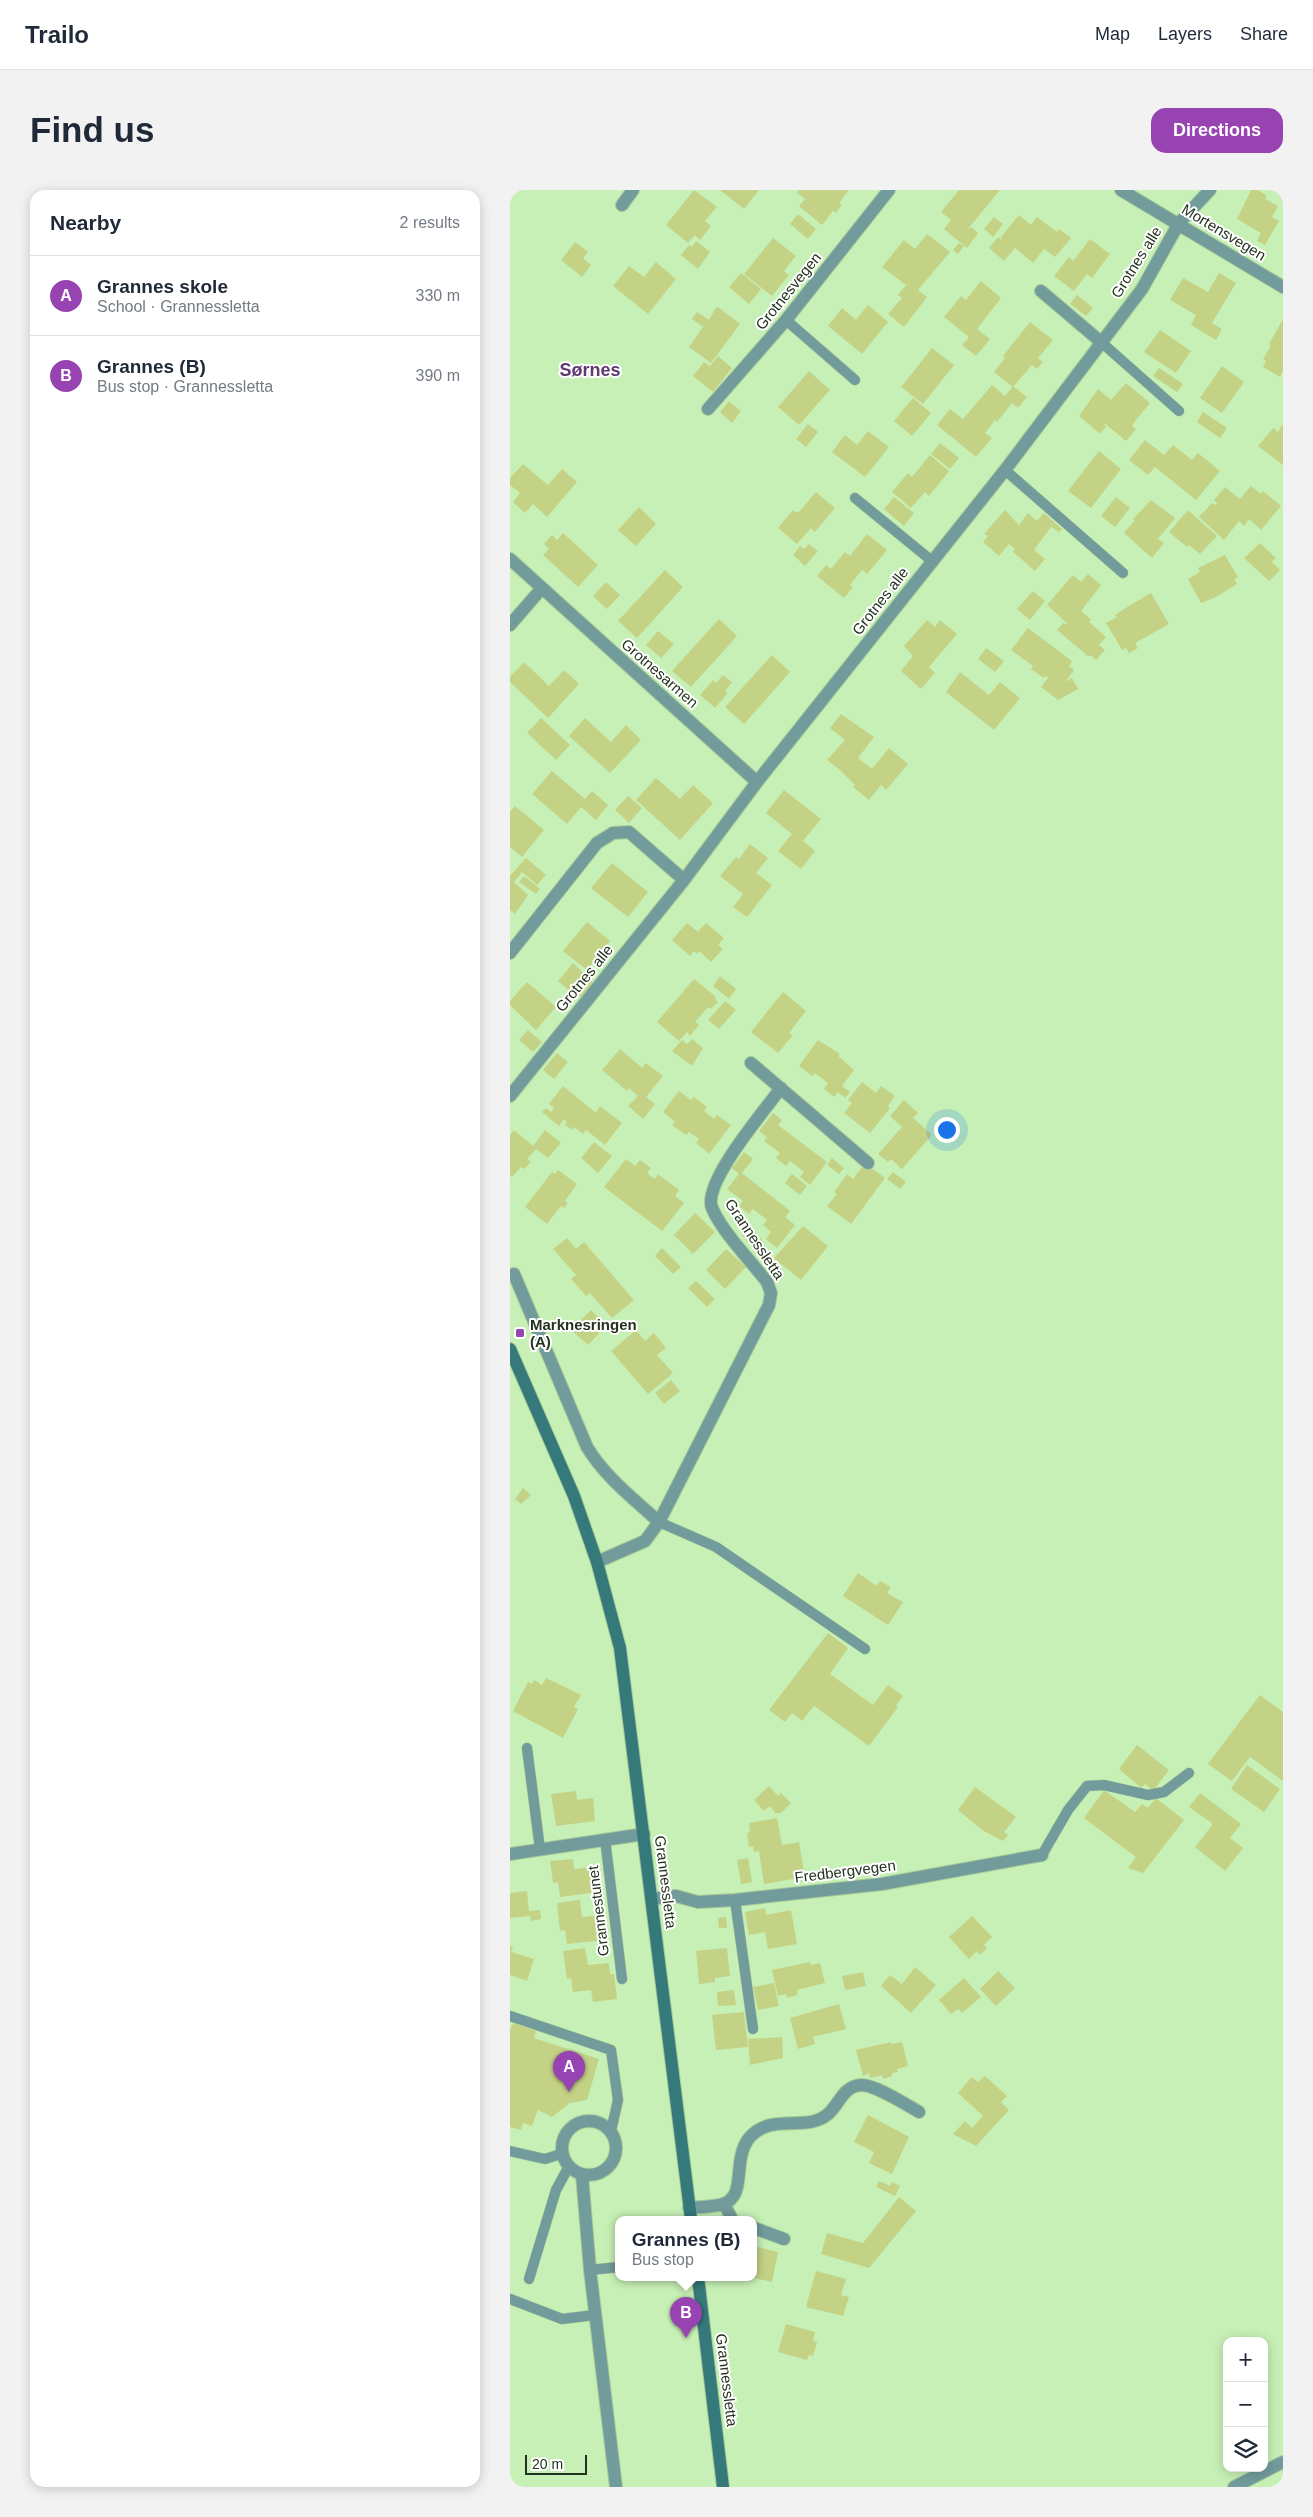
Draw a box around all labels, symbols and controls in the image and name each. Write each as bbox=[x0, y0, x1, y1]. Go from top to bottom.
text: Trailo bbox=[25, 21, 89, 48]
text: Map bbox=[1095, 24, 1130, 44]
text: Layers bbox=[1158, 24, 1212, 44]
text: Share bbox=[1240, 24, 1288, 44]
button: Directions bbox=[1151, 108, 1283, 153]
text: Find us bbox=[30, 110, 154, 149]
street label: Mortensvegen bbox=[1179, 200, 1269, 264]
text: Nearby bbox=[50, 211, 121, 234]
text: 2 results bbox=[400, 214, 460, 231]
street label: Grotnes alle bbox=[1107, 223, 1165, 301]
street label: Grotnesvegen bbox=[752, 249, 824, 333]
text: Grannes skole bbox=[97, 276, 228, 297]
text: A bbox=[60, 287, 72, 304]
text: 330 m bbox=[416, 287, 460, 304]
text: School · Grannessletta bbox=[97, 298, 260, 315]
text: Grannes (B) bbox=[97, 356, 206, 377]
district label: Sørnes bbox=[559, 360, 621, 380]
text: B bbox=[60, 367, 72, 384]
text: 390 m bbox=[416, 367, 460, 384]
text: Bus stop · Grannessletta bbox=[97, 378, 273, 395]
street label: Grotnes alle bbox=[848, 564, 912, 638]
street label: Grotnesarmen bbox=[618, 635, 702, 711]
street label: Grotnes alle bbox=[552, 941, 616, 1015]
your location bbox=[934, 1117, 960, 1143]
street label: Grannessletta bbox=[722, 1196, 789, 1283]
place label: Marknesringen (A) bbox=[530, 1316, 637, 1350]
marker: Marknesringen (A) bbox=[514, 1327, 526, 1339]
street label: Grannessletta bbox=[652, 1835, 680, 1930]
street label: Fredbergvegen bbox=[793, 1856, 897, 1886]
street label: Grannestunet bbox=[584, 1864, 612, 1957]
pin: A bbox=[553, 2051, 585, 2092]
popup bbox=[615, 2216, 757, 2281]
text: Grannes (B) bbox=[632, 2229, 740, 2250]
text: Bus stop bbox=[632, 2251, 694, 2268]
pin: B bbox=[670, 2297, 702, 2338]
street label: Grannessletta bbox=[713, 2333, 741, 2428]
map controls bbox=[1223, 2337, 1268, 2472]
button: + bbox=[1223, 2337, 1268, 2382]
button: − bbox=[1223, 2382, 1268, 2427]
button: layers bbox=[1223, 2427, 1268, 2472]
scale bar bbox=[525, 2452, 588, 2475]
text: 20 m bbox=[532, 2456, 563, 2472]

